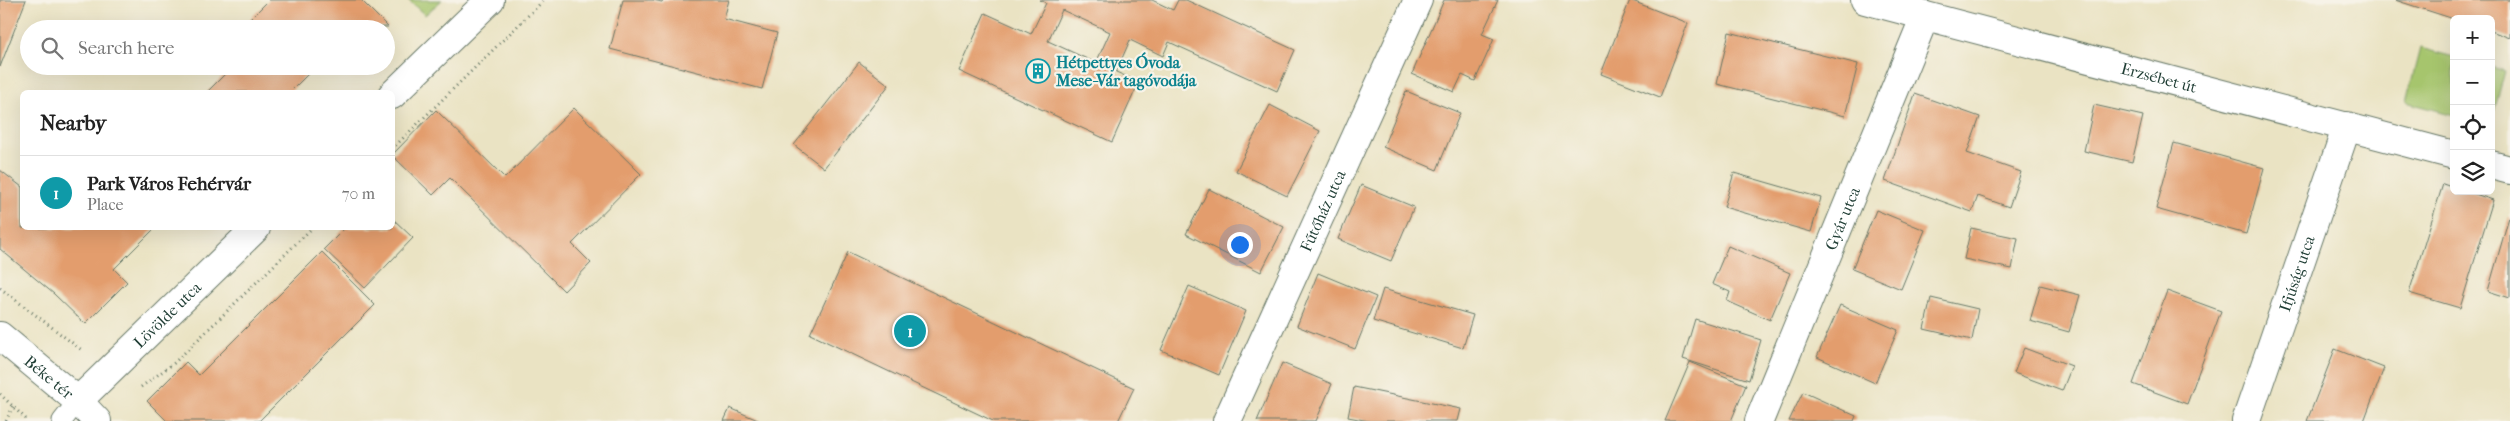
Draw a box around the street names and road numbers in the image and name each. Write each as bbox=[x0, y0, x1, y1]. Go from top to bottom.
street label: Erzsébet út bbox=[2119, 59, 2199, 97]
street label: Fűtőház utca bbox=[1296, 167, 1350, 255]
street label: Gyár utca bbox=[1821, 184, 1864, 253]
street label: Ifjúság utca bbox=[2275, 232, 2319, 314]
street label: Lövölde utca bbox=[130, 277, 205, 352]
street label: Béke tér bbox=[20, 351, 77, 403]

